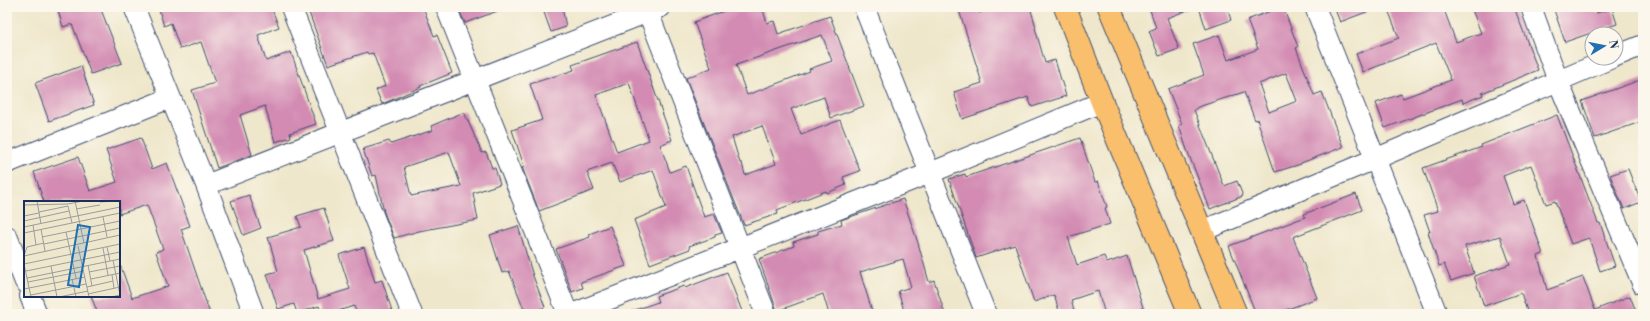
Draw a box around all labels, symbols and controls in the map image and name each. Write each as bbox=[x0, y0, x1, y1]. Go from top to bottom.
north arrow bbox=[1584, 26, 1624, 66]
text: N bbox=[1605, 39, 1621, 50]
inset map bbox=[24, 201, 120, 297]

